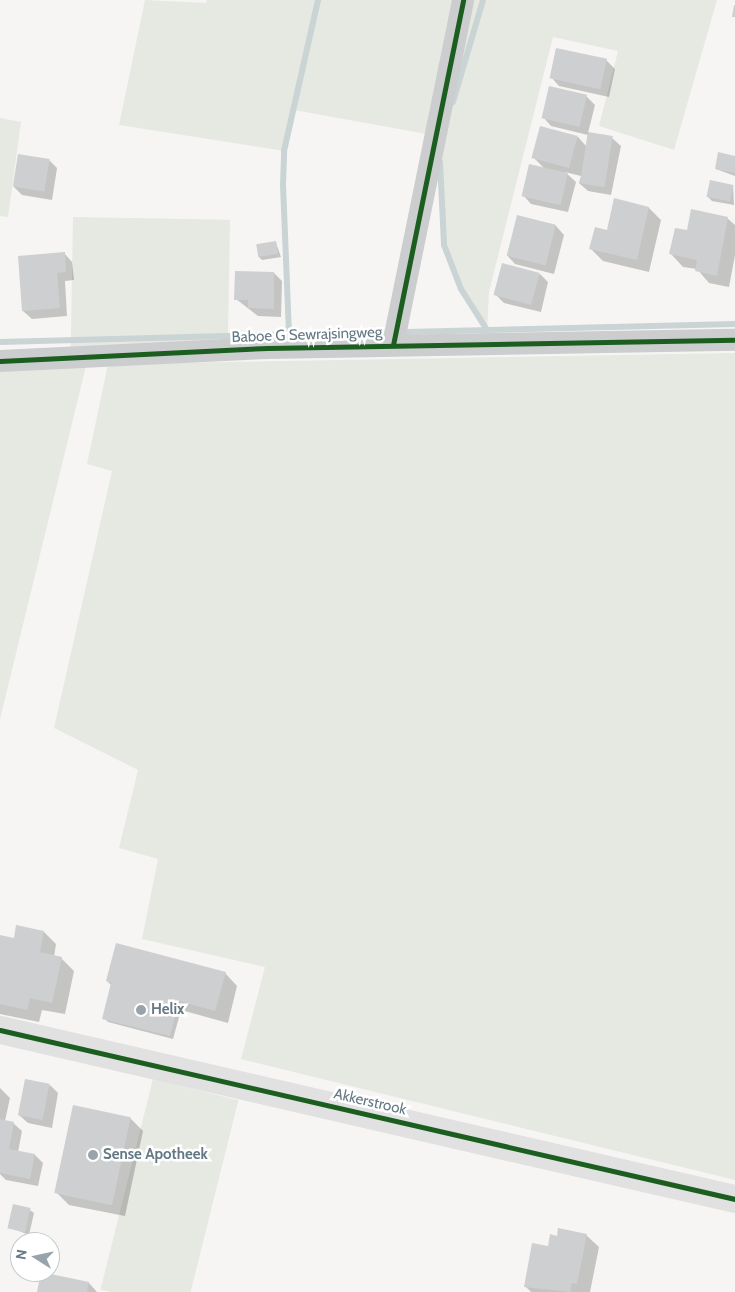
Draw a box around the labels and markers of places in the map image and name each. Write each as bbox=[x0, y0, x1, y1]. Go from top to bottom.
place label: Helix bbox=[151, 1001, 184, 1019]
marker: Helix bbox=[135, 1004, 147, 1016]
place label: Sense Apotheek bbox=[103, 1146, 208, 1164]
marker: Sense Apotheek bbox=[87, 1149, 99, 1161]

